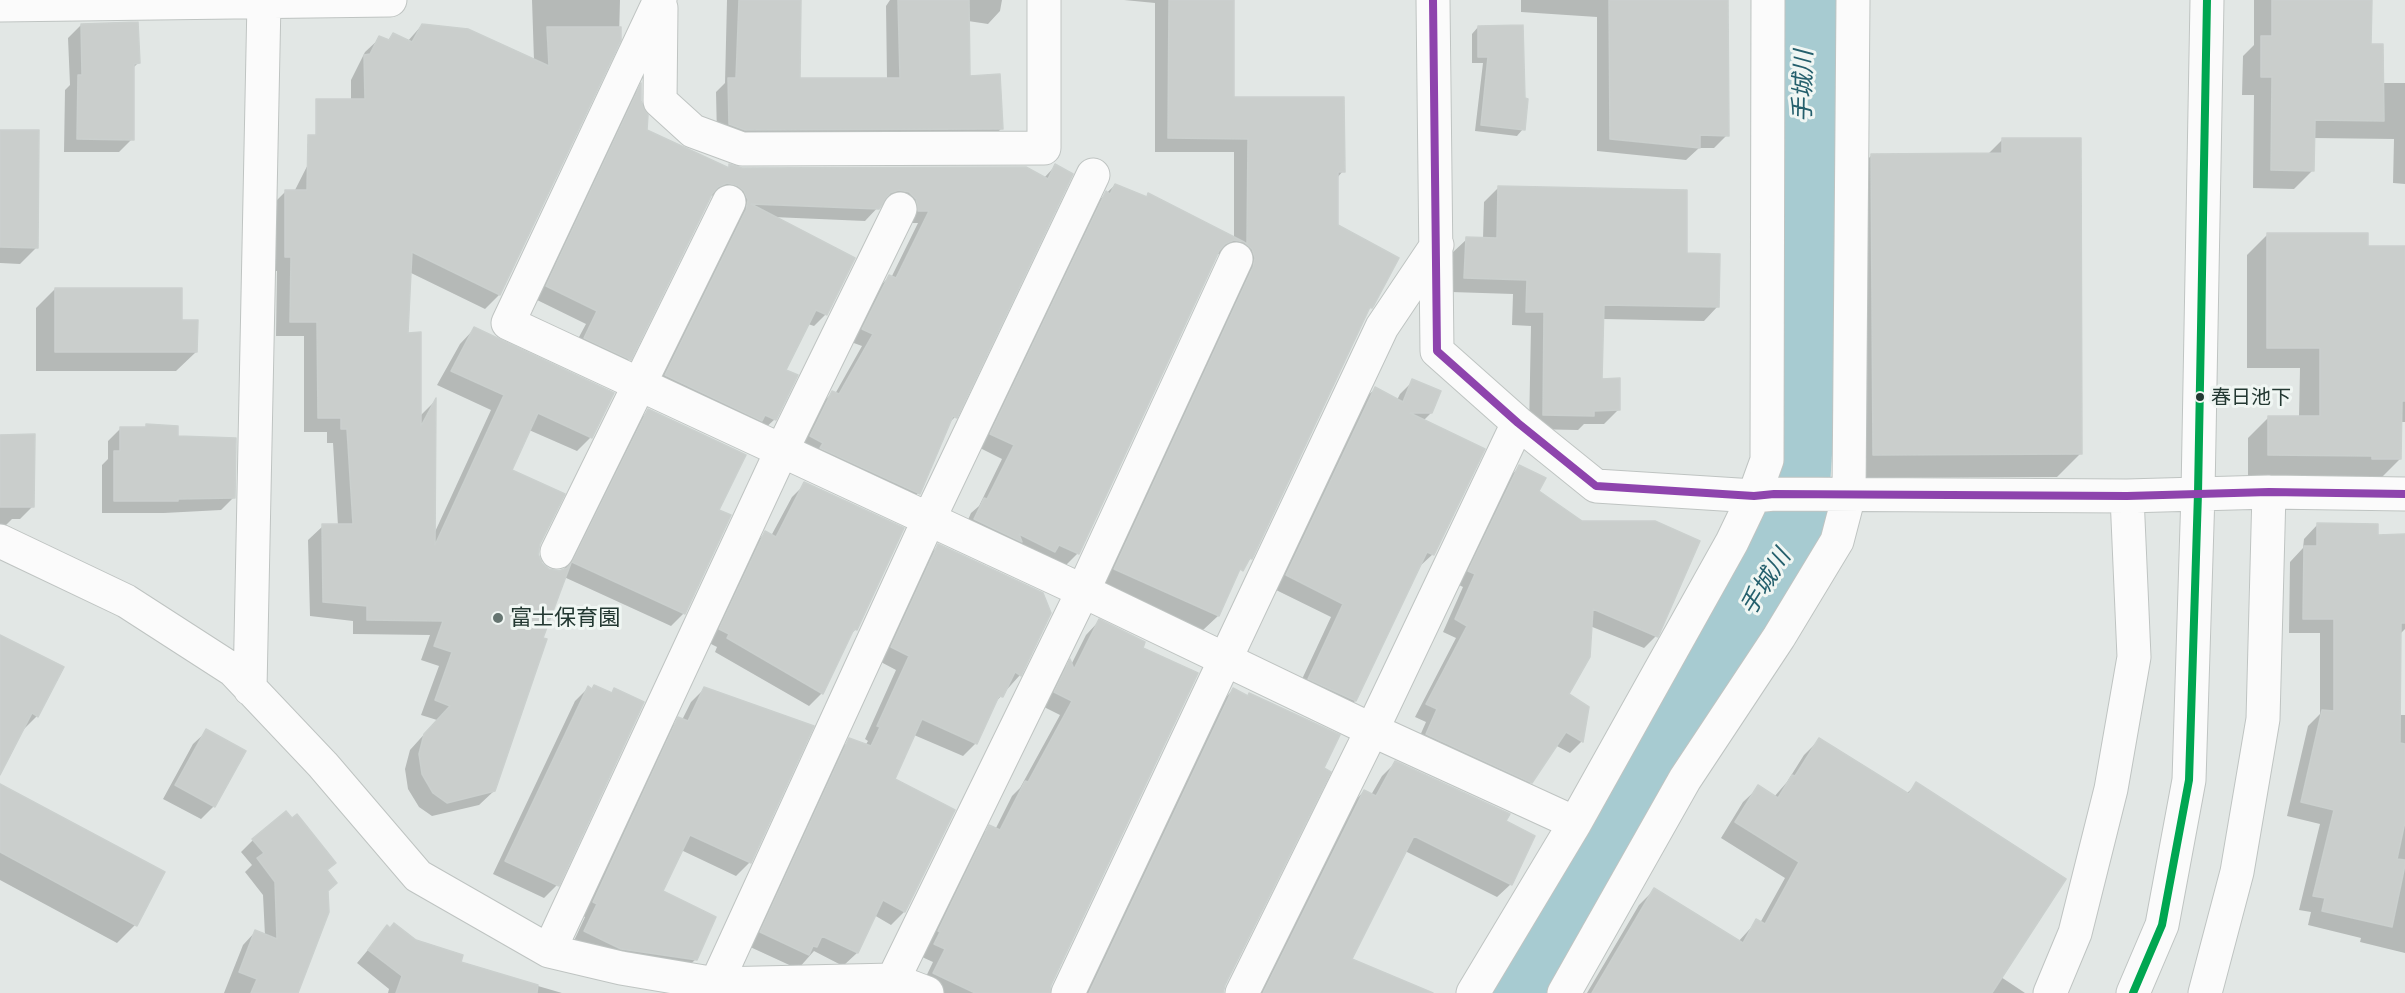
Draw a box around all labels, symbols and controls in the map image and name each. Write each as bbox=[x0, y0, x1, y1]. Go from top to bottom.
water label: 手城川 bbox=[1788, 50, 1818, 122]
place label: 春日池下 bbox=[2211, 385, 2291, 409]
marker: 春日池下 bbox=[2194, 391, 2206, 403]
water label: 手城川 bbox=[1734, 544, 1796, 620]
place label: 富士保育園 bbox=[510, 605, 620, 631]
marker: 富士保育園 bbox=[491, 611, 505, 625]

